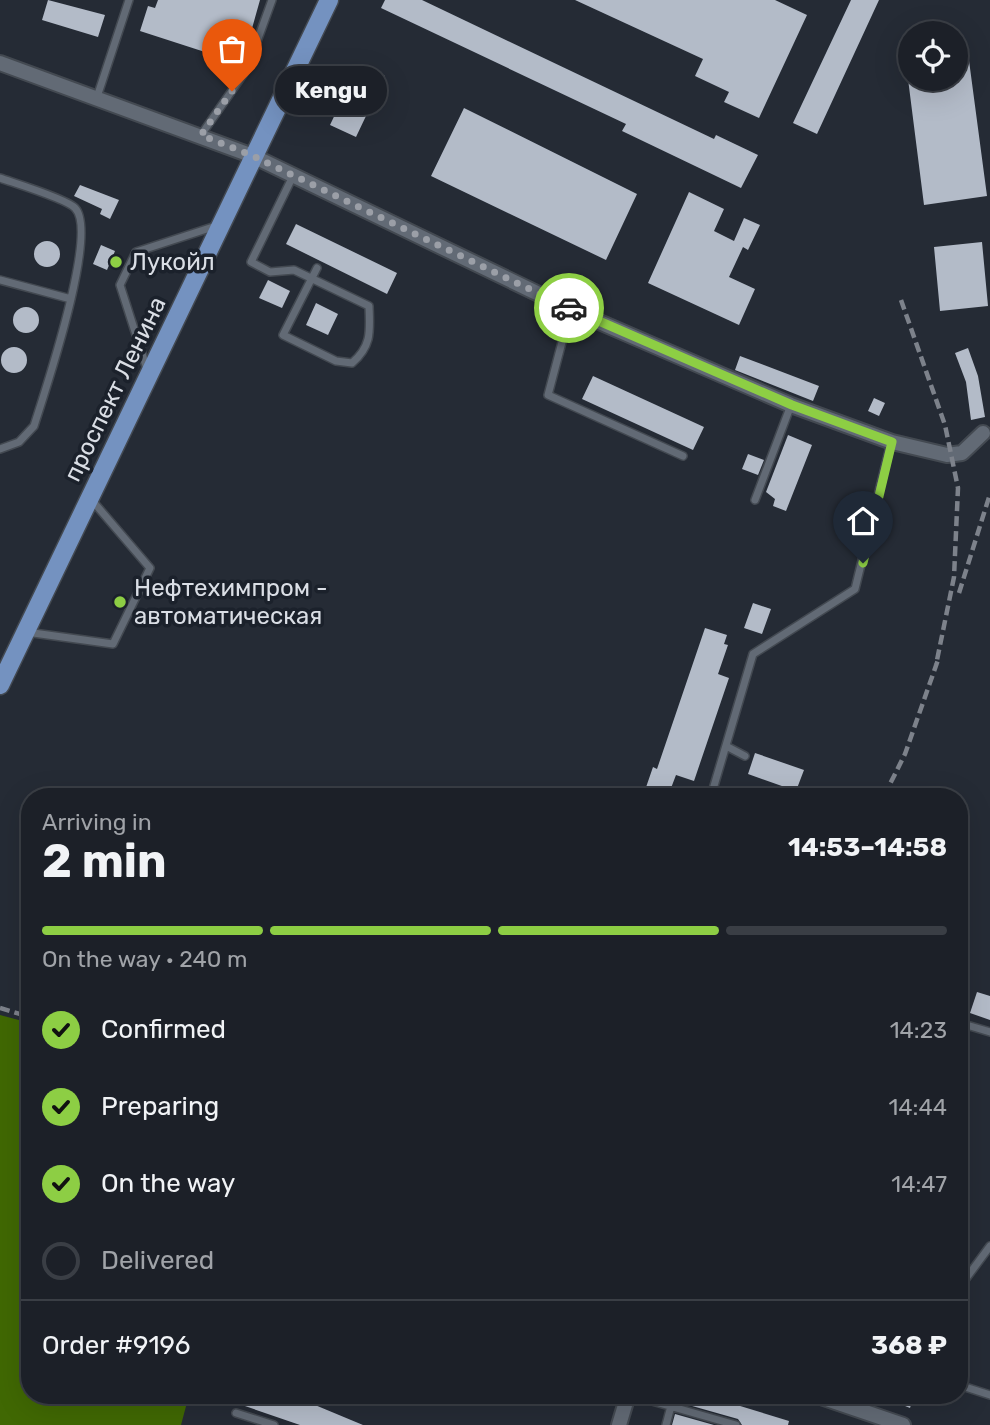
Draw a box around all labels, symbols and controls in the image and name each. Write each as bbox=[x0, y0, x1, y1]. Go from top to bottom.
pin bbox=[202, 19, 262, 91]
map controls bbox=[898, 21, 968, 91]
button: locate bbox=[898, 21, 968, 91]
icon: bag bbox=[213, 30, 251, 68]
callout: Kengu bbox=[274, 66, 386, 116]
text: Kengu bbox=[295, 76, 367, 104]
place label: Лукойл bbox=[130, 248, 215, 276]
marker: Лукойл bbox=[108, 254, 124, 270]
courier bbox=[534, 273, 604, 343]
icon: car bbox=[550, 289, 588, 327]
street label: проспект Ленина bbox=[58, 292, 172, 486]
pin bbox=[833, 491, 893, 563]
icon: home bbox=[844, 502, 882, 540]
place label: Нефтехимпром - автоматическая bbox=[134, 574, 328, 630]
marker: Нефтехимпром - автоматическая bbox=[112, 594, 128, 610]
text: Arriving in bbox=[42, 808, 152, 836]
text: 14:53–14:58 bbox=[788, 832, 947, 863]
text: 2 min bbox=[42, 834, 167, 889]
text: On the way · 240 m bbox=[42, 945, 247, 973]
icon: check bbox=[42, 1011, 80, 1049]
text: Confirmed bbox=[101, 1014, 226, 1045]
text: 14:23 bbox=[890, 1016, 947, 1044]
icon: check bbox=[42, 1088, 80, 1126]
text: Preparing bbox=[101, 1091, 219, 1122]
text: 14:44 bbox=[888, 1093, 947, 1121]
icon: check bbox=[42, 1165, 80, 1203]
text: On the way bbox=[101, 1168, 235, 1199]
text: 14:47 bbox=[891, 1170, 947, 1198]
text: Delivered bbox=[101, 1245, 214, 1276]
text: Order #9196 bbox=[42, 1330, 190, 1361]
text: 368 ₽ bbox=[871, 1330, 947, 1361]

